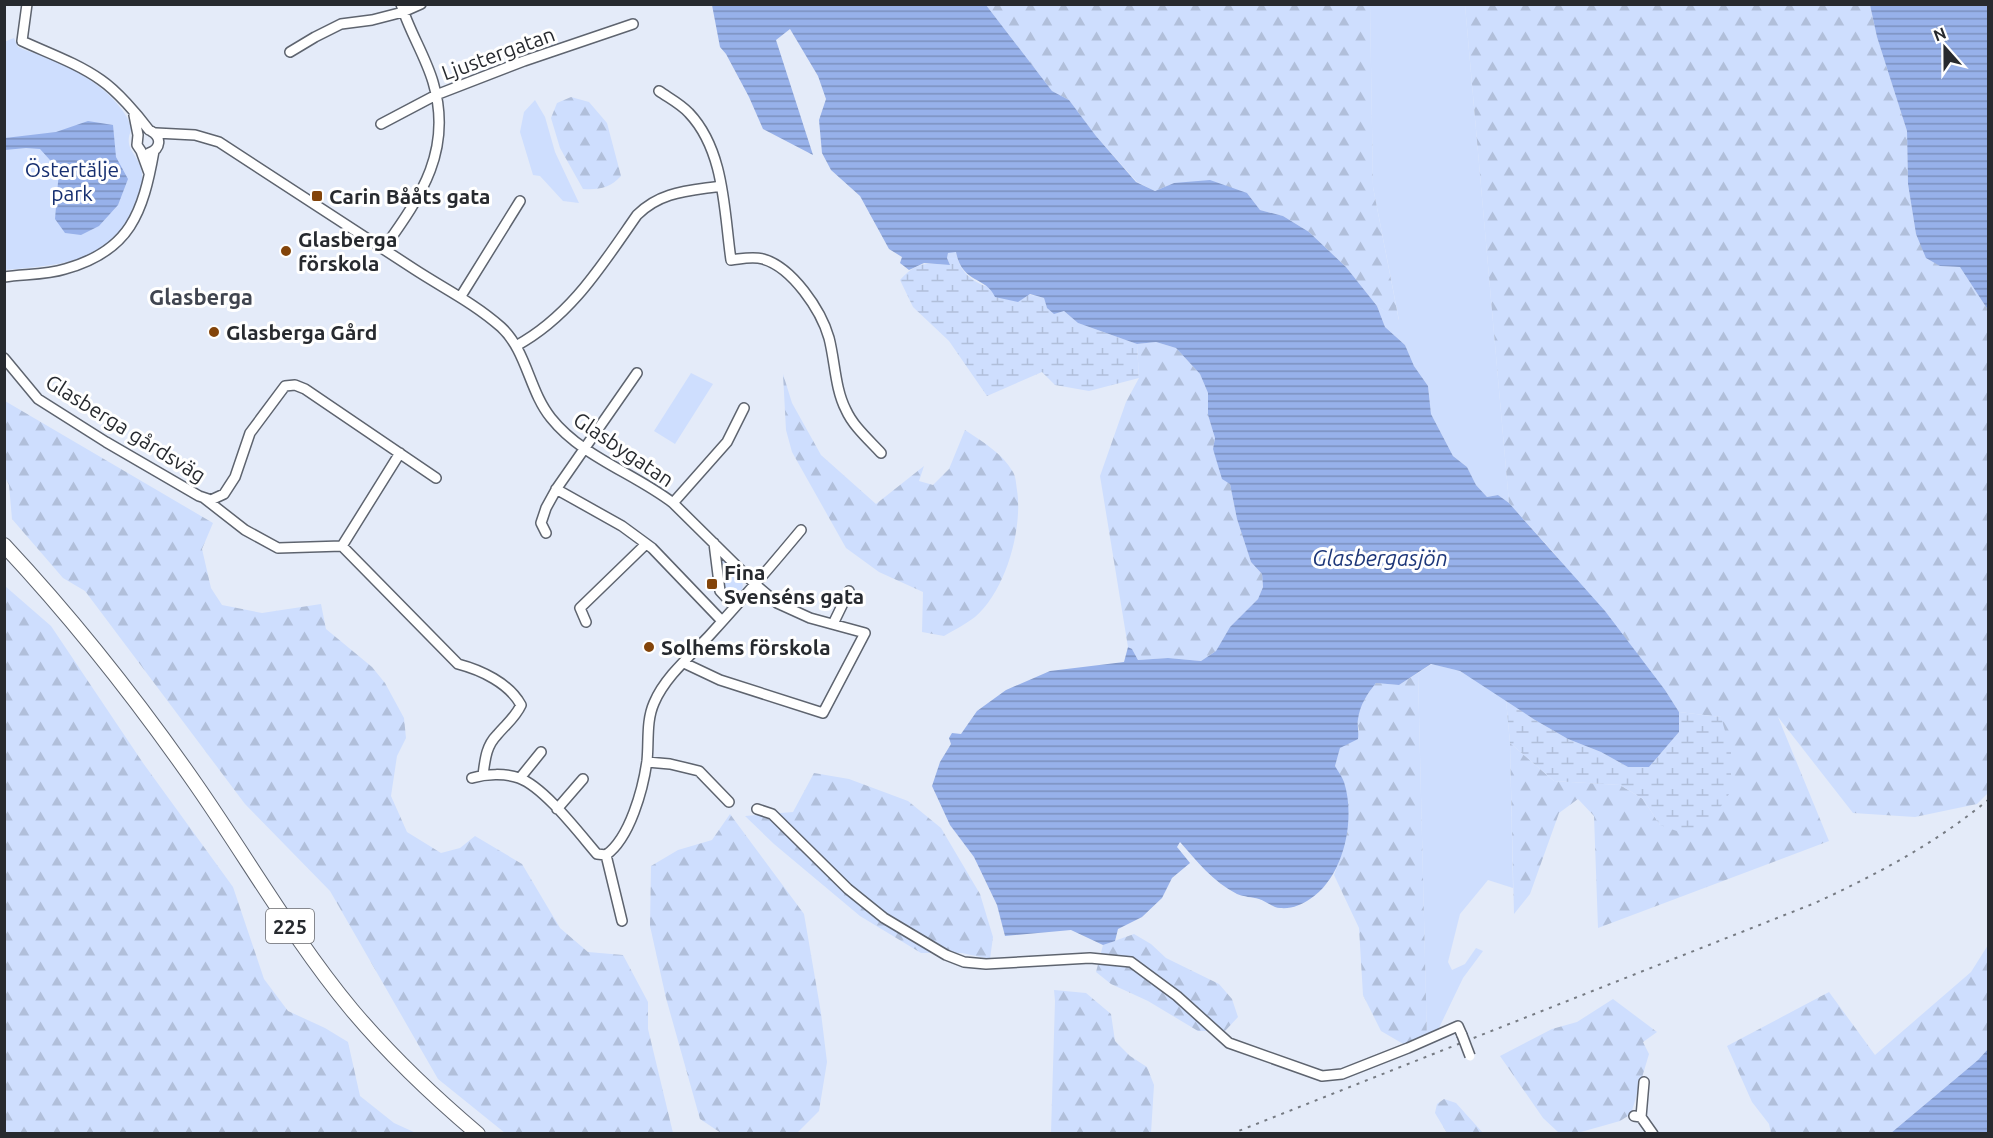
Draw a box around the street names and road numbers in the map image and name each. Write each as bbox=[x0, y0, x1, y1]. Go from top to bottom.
street label: Ljustergatan bbox=[438, 21, 558, 85]
street label: Glasberga gårdsväg bbox=[42, 369, 210, 487]
street label: Glasbygatan bbox=[569, 407, 679, 491]
road number: 225 bbox=[266, 909, 314, 943]

